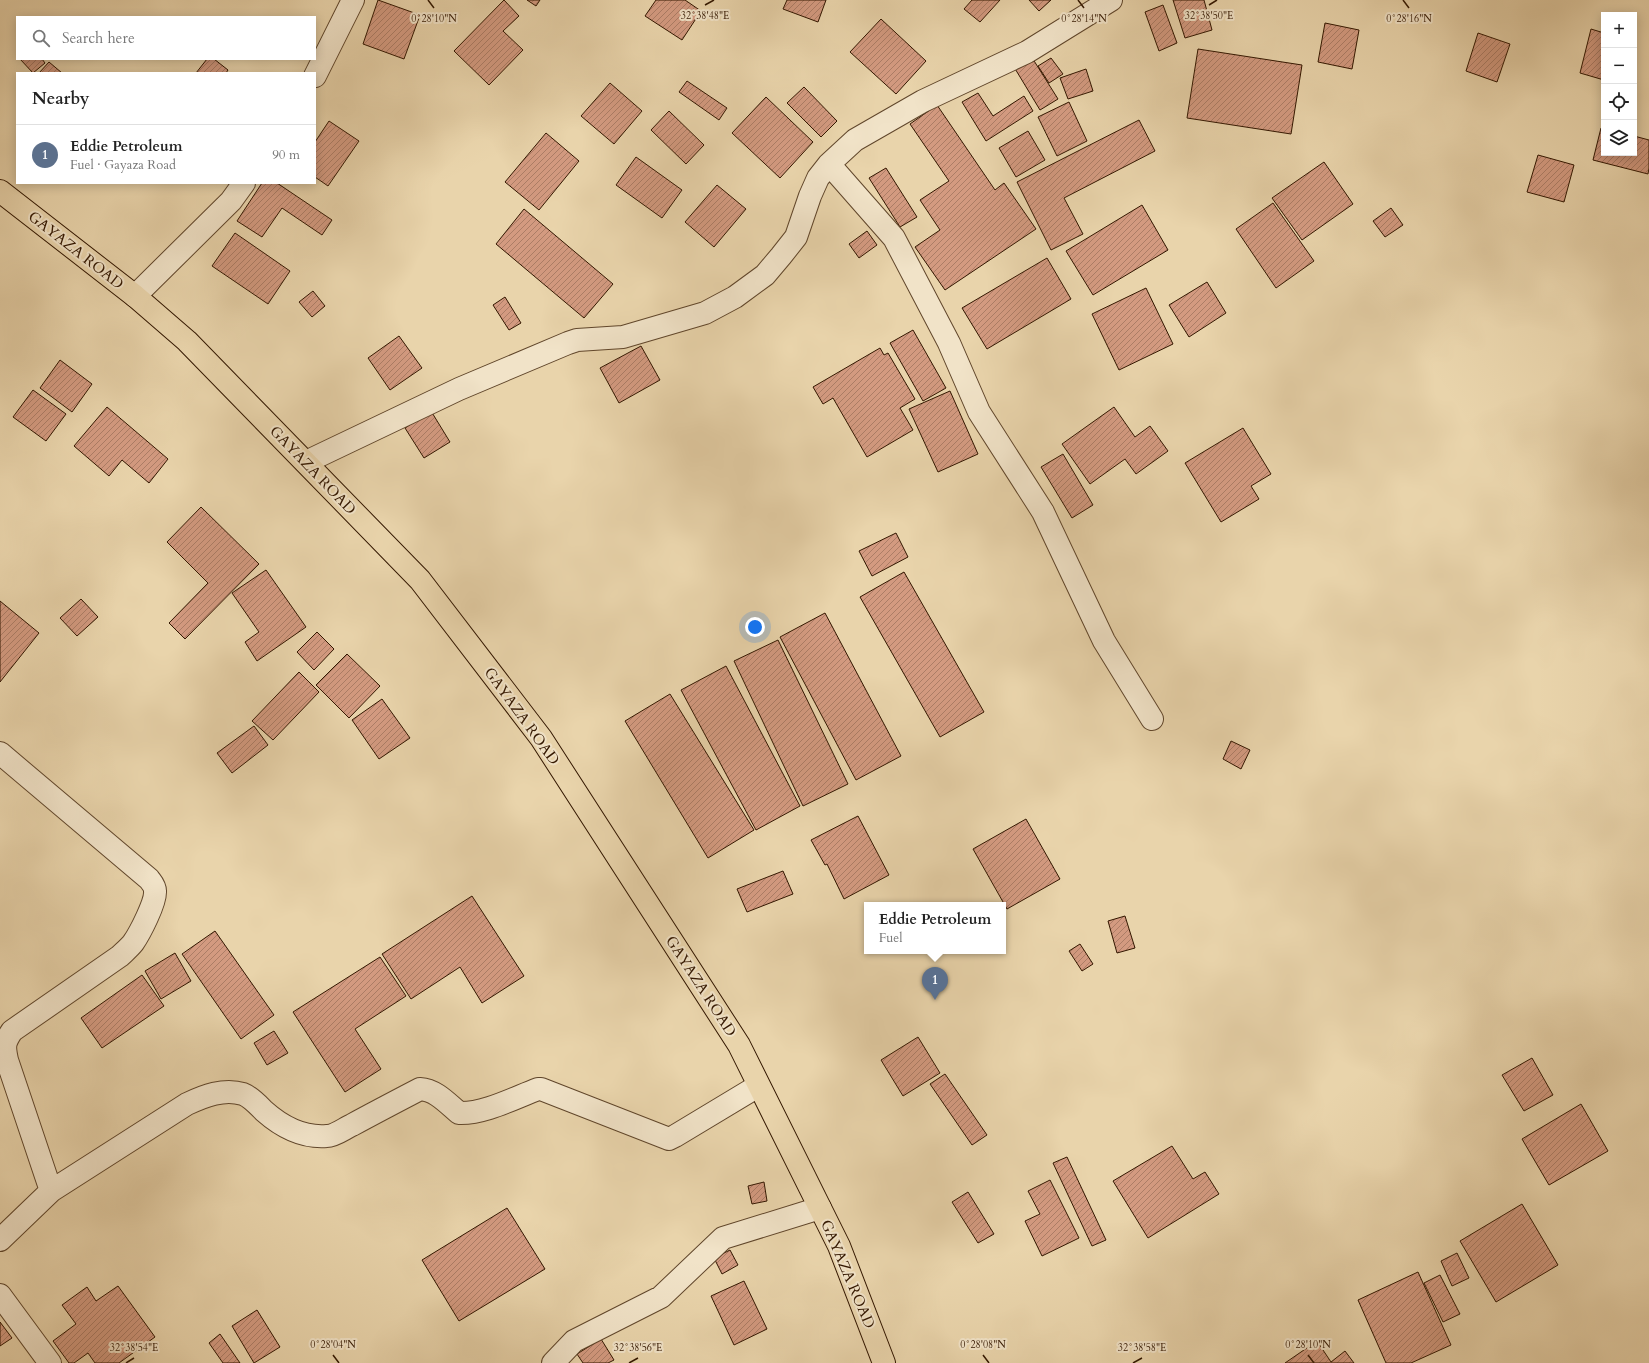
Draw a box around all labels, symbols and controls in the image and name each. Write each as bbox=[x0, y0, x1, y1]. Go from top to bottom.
text: 32°38'48"E bbox=[681, 9, 729, 23]
text: 32°38'50"E bbox=[1185, 9, 1233, 23]
text: 0°28'10"N bbox=[411, 12, 457, 26]
text: 0°28'14"N bbox=[1061, 12, 1107, 26]
text: 0°28'16"N bbox=[1386, 12, 1432, 26]
map controls bbox=[1601, 12, 1637, 156]
button: + bbox=[1601, 12, 1637, 48]
search box bbox=[16, 16, 316, 60]
icon: search bbox=[30, 27, 52, 49]
text: Search here bbox=[62, 28, 135, 48]
button: − bbox=[1601, 48, 1637, 84]
button: locate bbox=[1601, 84, 1637, 120]
text: Nearby bbox=[32, 87, 89, 110]
button: layers bbox=[1601, 120, 1637, 156]
text: Eddie Petroleum bbox=[70, 136, 183, 156]
text: 1 bbox=[42, 146, 48, 164]
text: 90 m bbox=[272, 146, 300, 164]
text: Fuel · Gayaza Road bbox=[70, 156, 176, 174]
street label: GAYAZA ROAD bbox=[24, 206, 128, 294]
street label: GAYAZA ROAD bbox=[266, 421, 360, 519]
your location bbox=[745, 617, 765, 637]
street label: GAYAZA ROAD bbox=[480, 663, 564, 769]
popup bbox=[864, 902, 1006, 954]
text: Eddie Petroleum bbox=[879, 909, 991, 929]
text: Fuel bbox=[879, 929, 903, 947]
street label: GAYAZA ROAD bbox=[661, 932, 741, 1040]
pin: 1 bbox=[922, 967, 948, 1000]
street label: GAYAZA ROAD bbox=[816, 1217, 880, 1331]
text: 0°28'04"N bbox=[310, 1338, 356, 1352]
text: 0°28'08"N bbox=[960, 1338, 1006, 1352]
text: 0°28'10"N bbox=[1285, 1338, 1331, 1352]
text: 32°38'54"E bbox=[110, 1341, 158, 1355]
text: 32°38'56"E bbox=[614, 1341, 662, 1355]
text: 32°38'58"E bbox=[1118, 1341, 1166, 1355]

